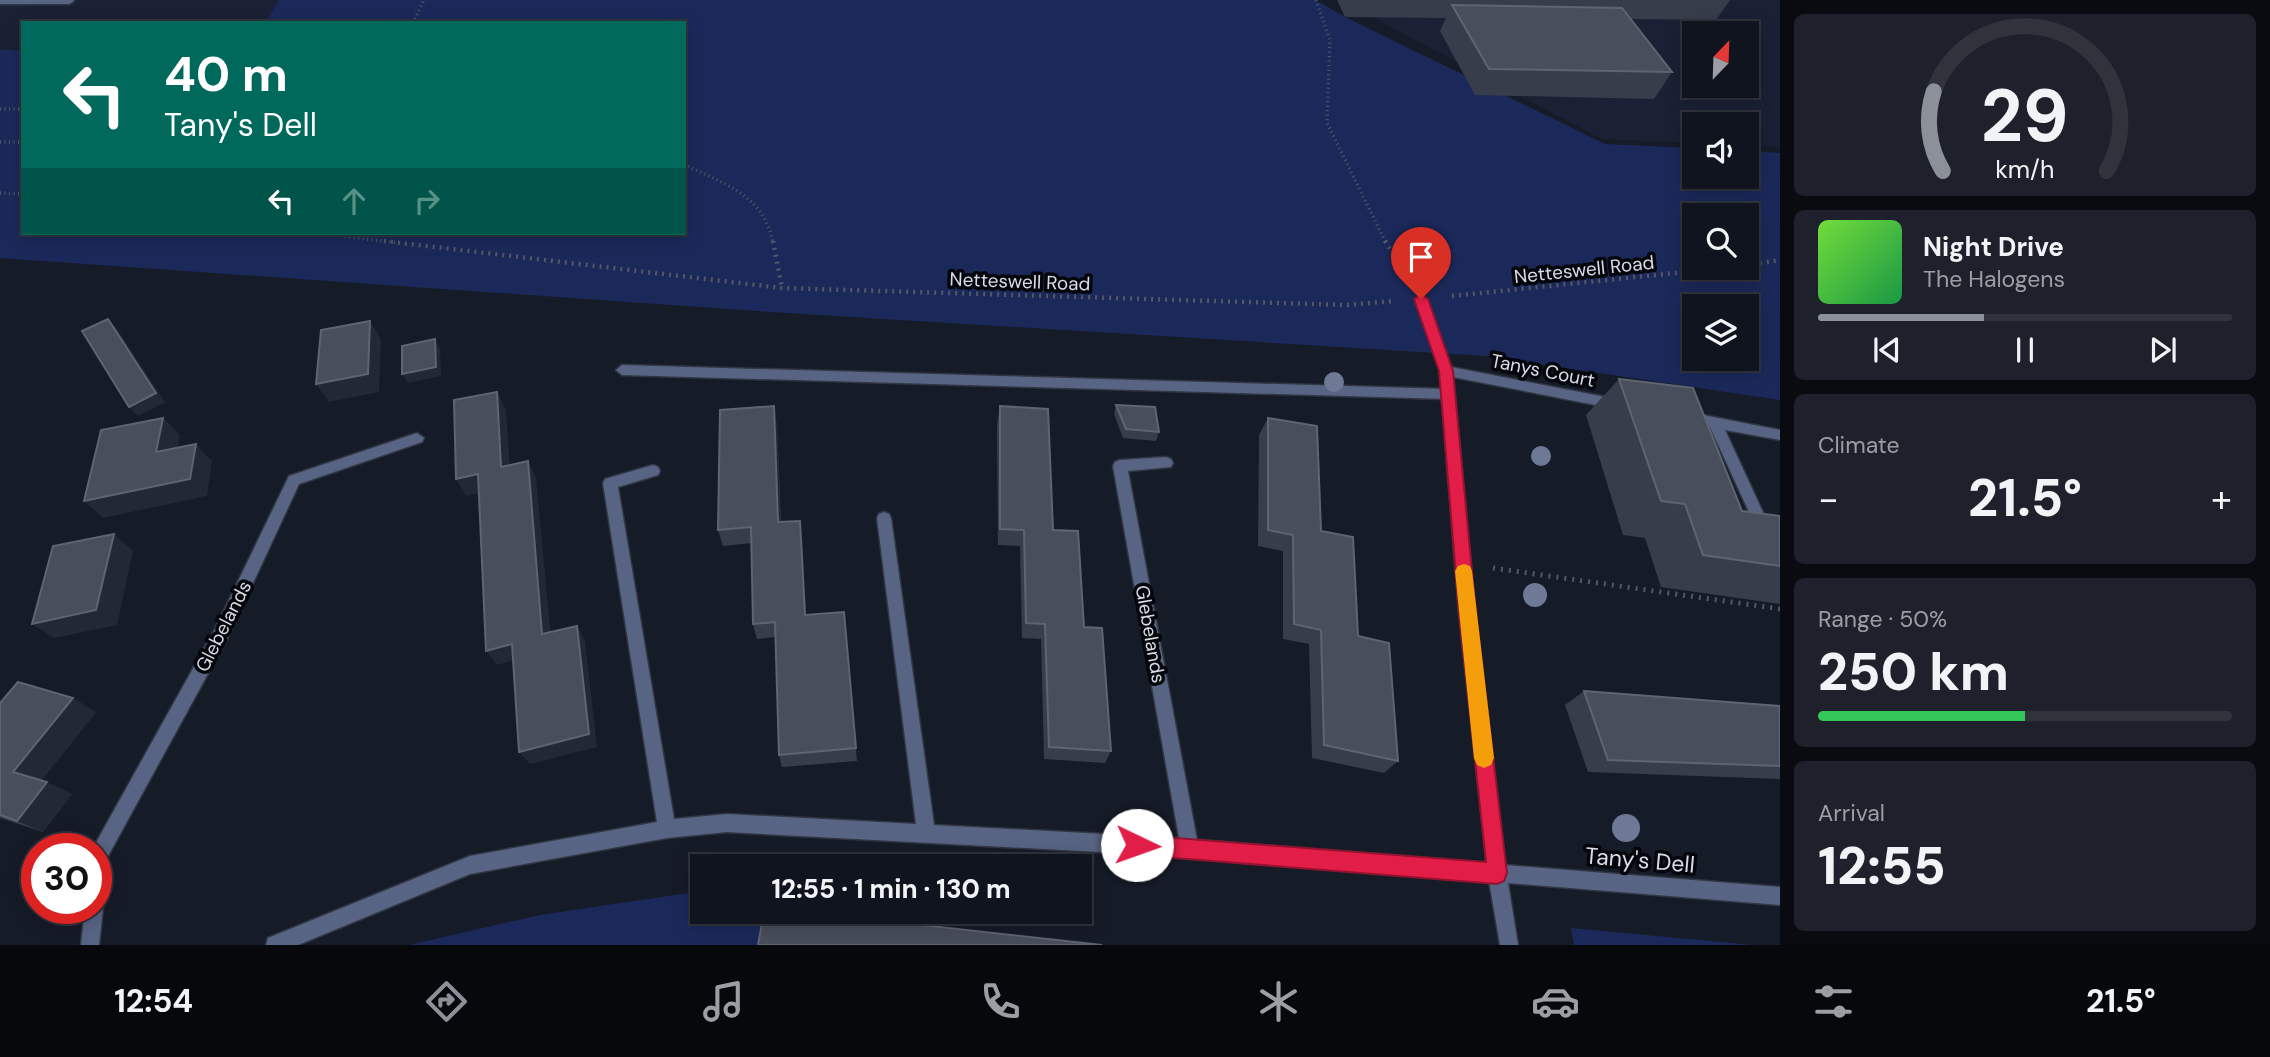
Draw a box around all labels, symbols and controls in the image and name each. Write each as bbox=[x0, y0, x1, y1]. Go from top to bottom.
north arrow bbox=[1682, 21, 1759, 98]
map controls bbox=[1682, 21, 1759, 371]
text: 40 m bbox=[164, 42, 288, 106]
icon: left bbox=[49, 49, 140, 140]
text: 29 bbox=[1981, 69, 2069, 164]
text: Tany's Dell bbox=[164, 104, 317, 146]
button: sound bbox=[1682, 112, 1759, 189]
text: km/h bbox=[1995, 153, 2055, 186]
icon: left bbox=[262, 182, 300, 220]
icon: ahead bbox=[335, 182, 373, 220]
icon: right bbox=[408, 182, 446, 220]
button: search bbox=[1682, 203, 1759, 280]
pin bbox=[1391, 227, 1451, 299]
text: Night Drive bbox=[1923, 230, 2064, 264]
icon: arrive bbox=[1402, 238, 1440, 276]
street label: Netteswell Road bbox=[1513, 250, 1655, 289]
text: The Halogens bbox=[1923, 264, 2065, 294]
street label: Netteswell Road bbox=[949, 267, 1091, 296]
button: layers bbox=[1682, 294, 1759, 371]
icon: previous bbox=[1868, 331, 1906, 369]
icon: pause bbox=[2006, 331, 2044, 369]
icon: next bbox=[2144, 331, 2182, 369]
street label: Tanys Court bbox=[1489, 348, 1597, 393]
text: Climate bbox=[1818, 430, 1900, 460]
text: 21.5° bbox=[1968, 464, 2082, 532]
text: − bbox=[1818, 474, 1839, 524]
text: + bbox=[2211, 474, 2232, 524]
street label: Glebelands bbox=[190, 576, 257, 676]
street label: Glebelands bbox=[1130, 583, 1171, 685]
text: Range · 50% bbox=[1818, 604, 1947, 634]
text: 250 km bbox=[1818, 638, 2009, 706]
text: Arrival bbox=[1818, 798, 1885, 828]
position arrow bbox=[1100, 808, 1174, 882]
text: 12:55 bbox=[1818, 832, 1946, 900]
speed limit sign: 30 bbox=[21, 833, 112, 924]
street label: Tany's Dell bbox=[1584, 840, 1696, 880]
text: 12:55 · 1 min · 130 m bbox=[771, 872, 1011, 906]
icon: directions bbox=[422, 977, 471, 1026]
icon: music bbox=[699, 977, 748, 1026]
icon: phone bbox=[976, 977, 1025, 1026]
icon: climate bbox=[1254, 977, 1303, 1026]
icon: car bbox=[1531, 977, 1580, 1026]
icon: filters bbox=[1809, 977, 1858, 1026]
text: 12:54 bbox=[114, 980, 193, 1022]
text: 21.5° bbox=[2086, 980, 2156, 1022]

